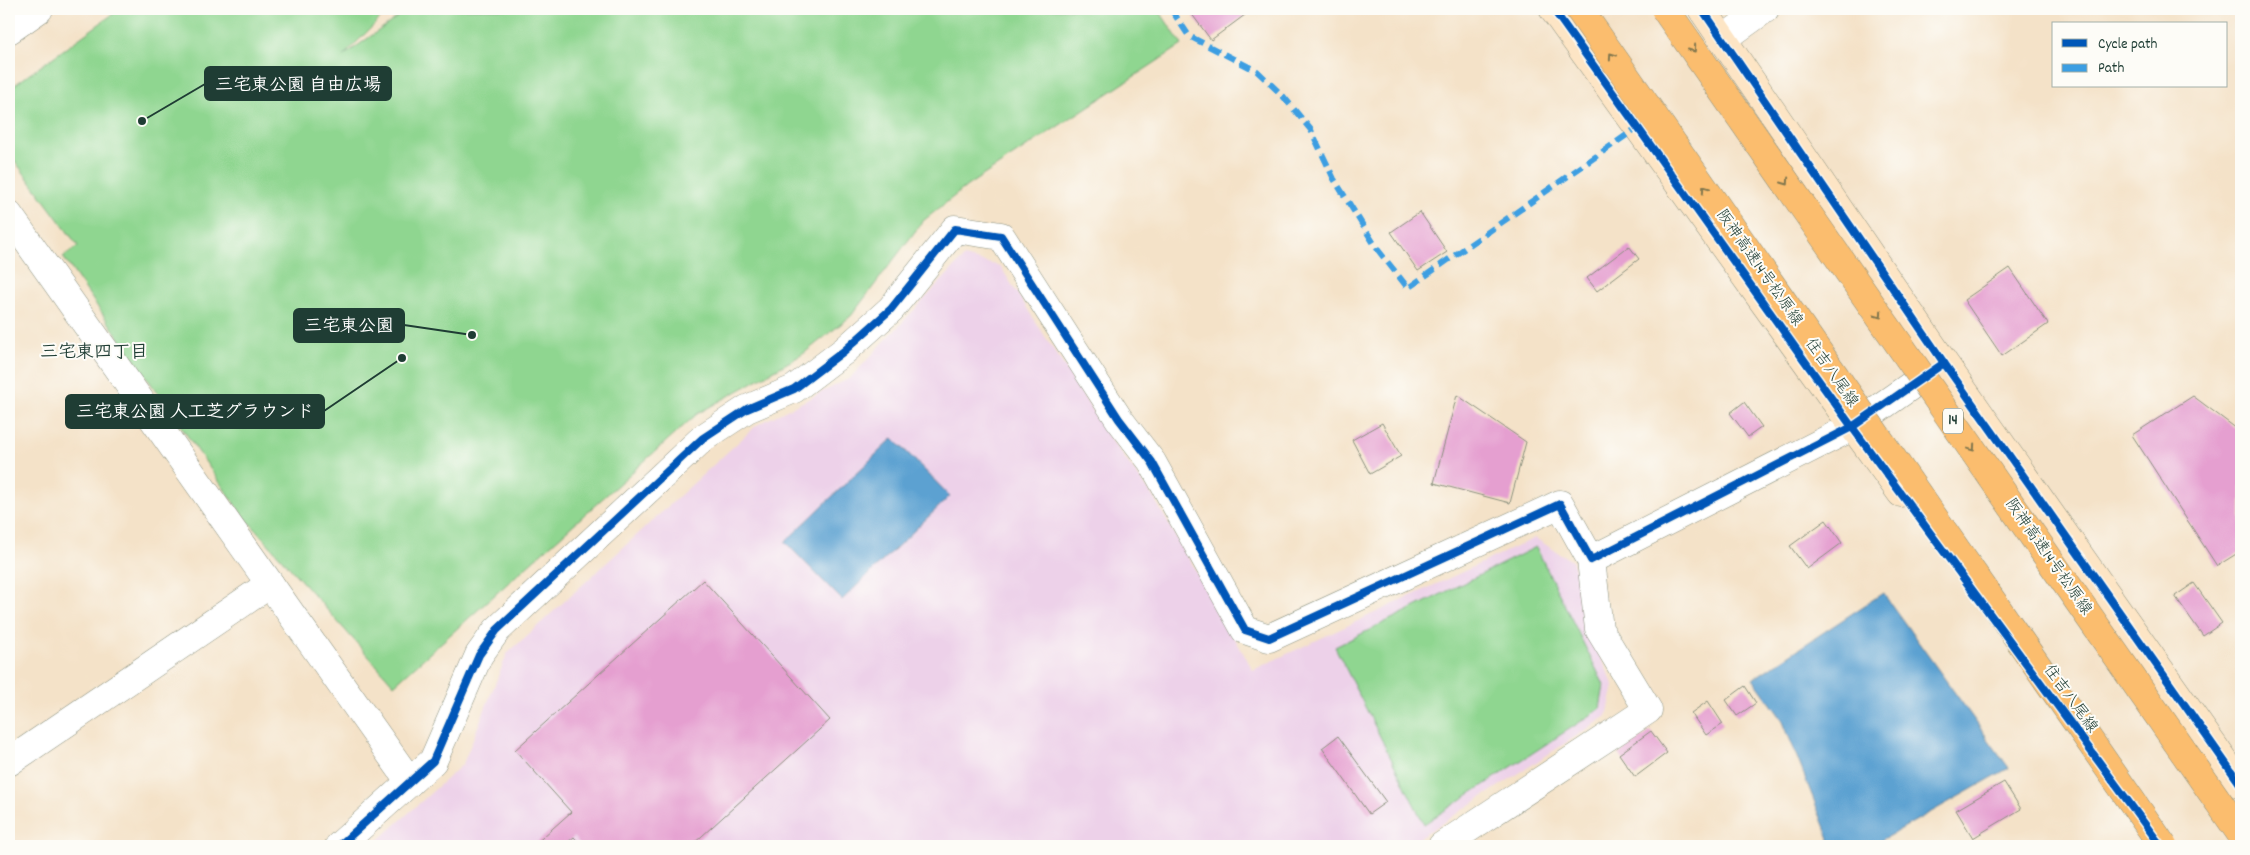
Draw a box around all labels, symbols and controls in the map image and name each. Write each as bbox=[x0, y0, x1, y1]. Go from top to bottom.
legend bbox=[2052, 22, 2228, 88]
text: Cycle path bbox=[2098, 34, 2158, 56]
one-way arrow bbox=[1687, 43, 1696, 53]
one-way arrow bbox=[1609, 52, 1618, 62]
text: Path bbox=[2098, 58, 2124, 80]
callout: 三宅東公園 自由広場 bbox=[205, 67, 391, 100]
text: 三宅東公園 自由広場 bbox=[215, 74, 381, 99]
one-way arrow bbox=[1780, 176, 1789, 186]
one-way arrow bbox=[1702, 185, 1711, 195]
street label: 阪神高速14号松原線 bbox=[1710, 205, 1808, 331]
callout: 三宅東公園 bbox=[294, 309, 404, 342]
one-way arrow bbox=[1873, 309, 1882, 319]
text: 三宅東公園 bbox=[304, 315, 394, 340]
street label: 住吉八尾線 bbox=[1799, 334, 1863, 412]
district label: 三宅東四丁目 bbox=[40, 341, 148, 366]
callout: 三宅東公園 人工芝グラウンド bbox=[66, 395, 324, 428]
text: 三宅東公園 人工芝グラウンド bbox=[76, 401, 314, 426]
road number: 14 bbox=[1943, 408, 1963, 434]
one-way arrow bbox=[1966, 442, 1975, 452]
street label: 阪神高速14号松原線 bbox=[1999, 494, 2097, 620]
street label: 住吉八尾線 bbox=[2037, 660, 2103, 738]

